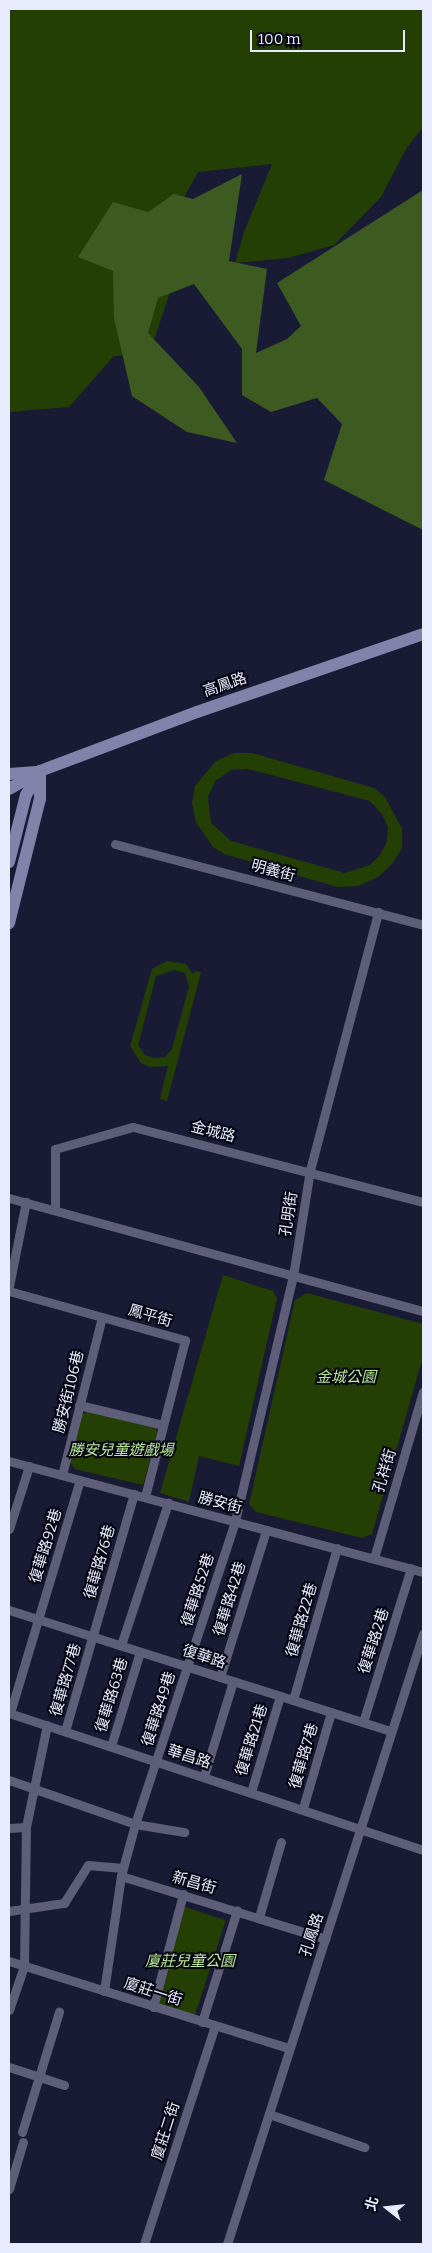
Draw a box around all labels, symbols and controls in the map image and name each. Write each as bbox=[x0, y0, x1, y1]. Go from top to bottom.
scale bar bbox=[252, 20, 407, 52]
text: 100 m bbox=[258, 30, 301, 48]
street label: 高鳳路 bbox=[201, 669, 249, 701]
street label: 明義街 bbox=[249, 856, 297, 886]
street label: 金城路 bbox=[189, 1118, 237, 1146]
street label: 孔明街 bbox=[277, 1190, 301, 1238]
street label: 鳳平街 bbox=[126, 1301, 174, 1331]
street label: 勝安街106巷 bbox=[50, 1349, 88, 1435]
park label: 金城公園 bbox=[316, 1369, 376, 1387]
park label: 勝安兒童遊戲場 bbox=[69, 1442, 173, 1460]
street label: 孔祥街 bbox=[370, 1447, 400, 1495]
street label: 勝安街 bbox=[196, 1488, 244, 1518]
street label: 復華路92巷 bbox=[26, 1507, 66, 1585]
street label: 復華路76巷 bbox=[81, 1523, 119, 1601]
street label: 復華路52巷 bbox=[178, 1551, 218, 1629]
street label: 復華路42巷 bbox=[210, 1560, 250, 1638]
street label: 復華路22巷 bbox=[283, 1581, 321, 1659]
street label: 復華路2巷 bbox=[355, 1606, 393, 1676]
street label: 復華路77巷 bbox=[47, 1641, 85, 1719]
street label: 復華路 bbox=[180, 1641, 228, 1673]
street label: 復華路63巷 bbox=[92, 1655, 132, 1735]
street label: 復華路49巷 bbox=[138, 1669, 180, 1749]
street label: 復華路21巷 bbox=[233, 1702, 271, 1778]
street label: 復華路7巷 bbox=[286, 1721, 322, 1791]
street label: 華昌路 bbox=[165, 1741, 213, 1773]
street label: 新昌街 bbox=[170, 1868, 218, 1898]
street label: 孔鳳路 bbox=[296, 1911, 328, 1959]
park label: 廈莊兒童公園 bbox=[145, 1953, 235, 1971]
street label: 廈莊一街 bbox=[122, 1974, 184, 2010]
street label: 廈莊二街 bbox=[148, 2100, 184, 2162]
north arrow bbox=[362, 2183, 412, 2233]
text: 北 bbox=[362, 2195, 382, 2213]

